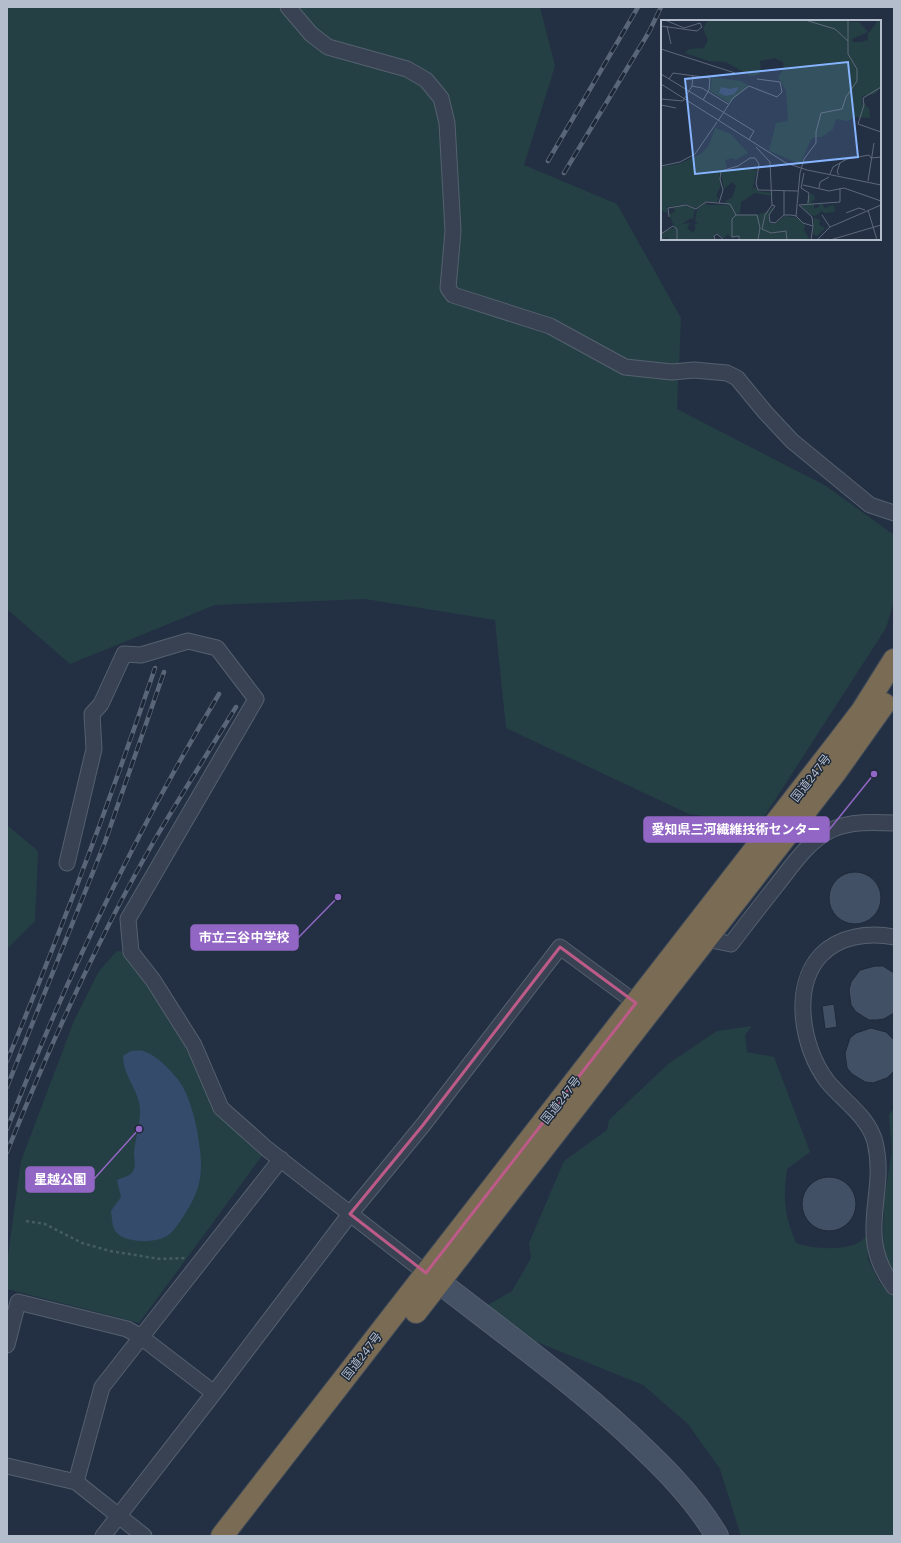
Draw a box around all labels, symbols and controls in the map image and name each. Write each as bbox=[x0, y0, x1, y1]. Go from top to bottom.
inset map bbox=[661, 20, 881, 240]
street label: 国道247号 bbox=[787, 751, 835, 805]
callout: 愛知県三河繊維技術センター bbox=[644, 817, 829, 842]
text: 愛知県三河繊維技術センター bbox=[651, 821, 821, 838]
callout: 市立三谷中学校 bbox=[191, 925, 298, 950]
text: 市立三谷中学校 bbox=[198, 929, 290, 946]
street label: 国道247号 bbox=[537, 1073, 585, 1127]
callout: 星越公園 bbox=[26, 1167, 94, 1192]
text: 星越公園 bbox=[34, 1171, 86, 1188]
street label: 国道247号 bbox=[338, 1329, 386, 1383]

